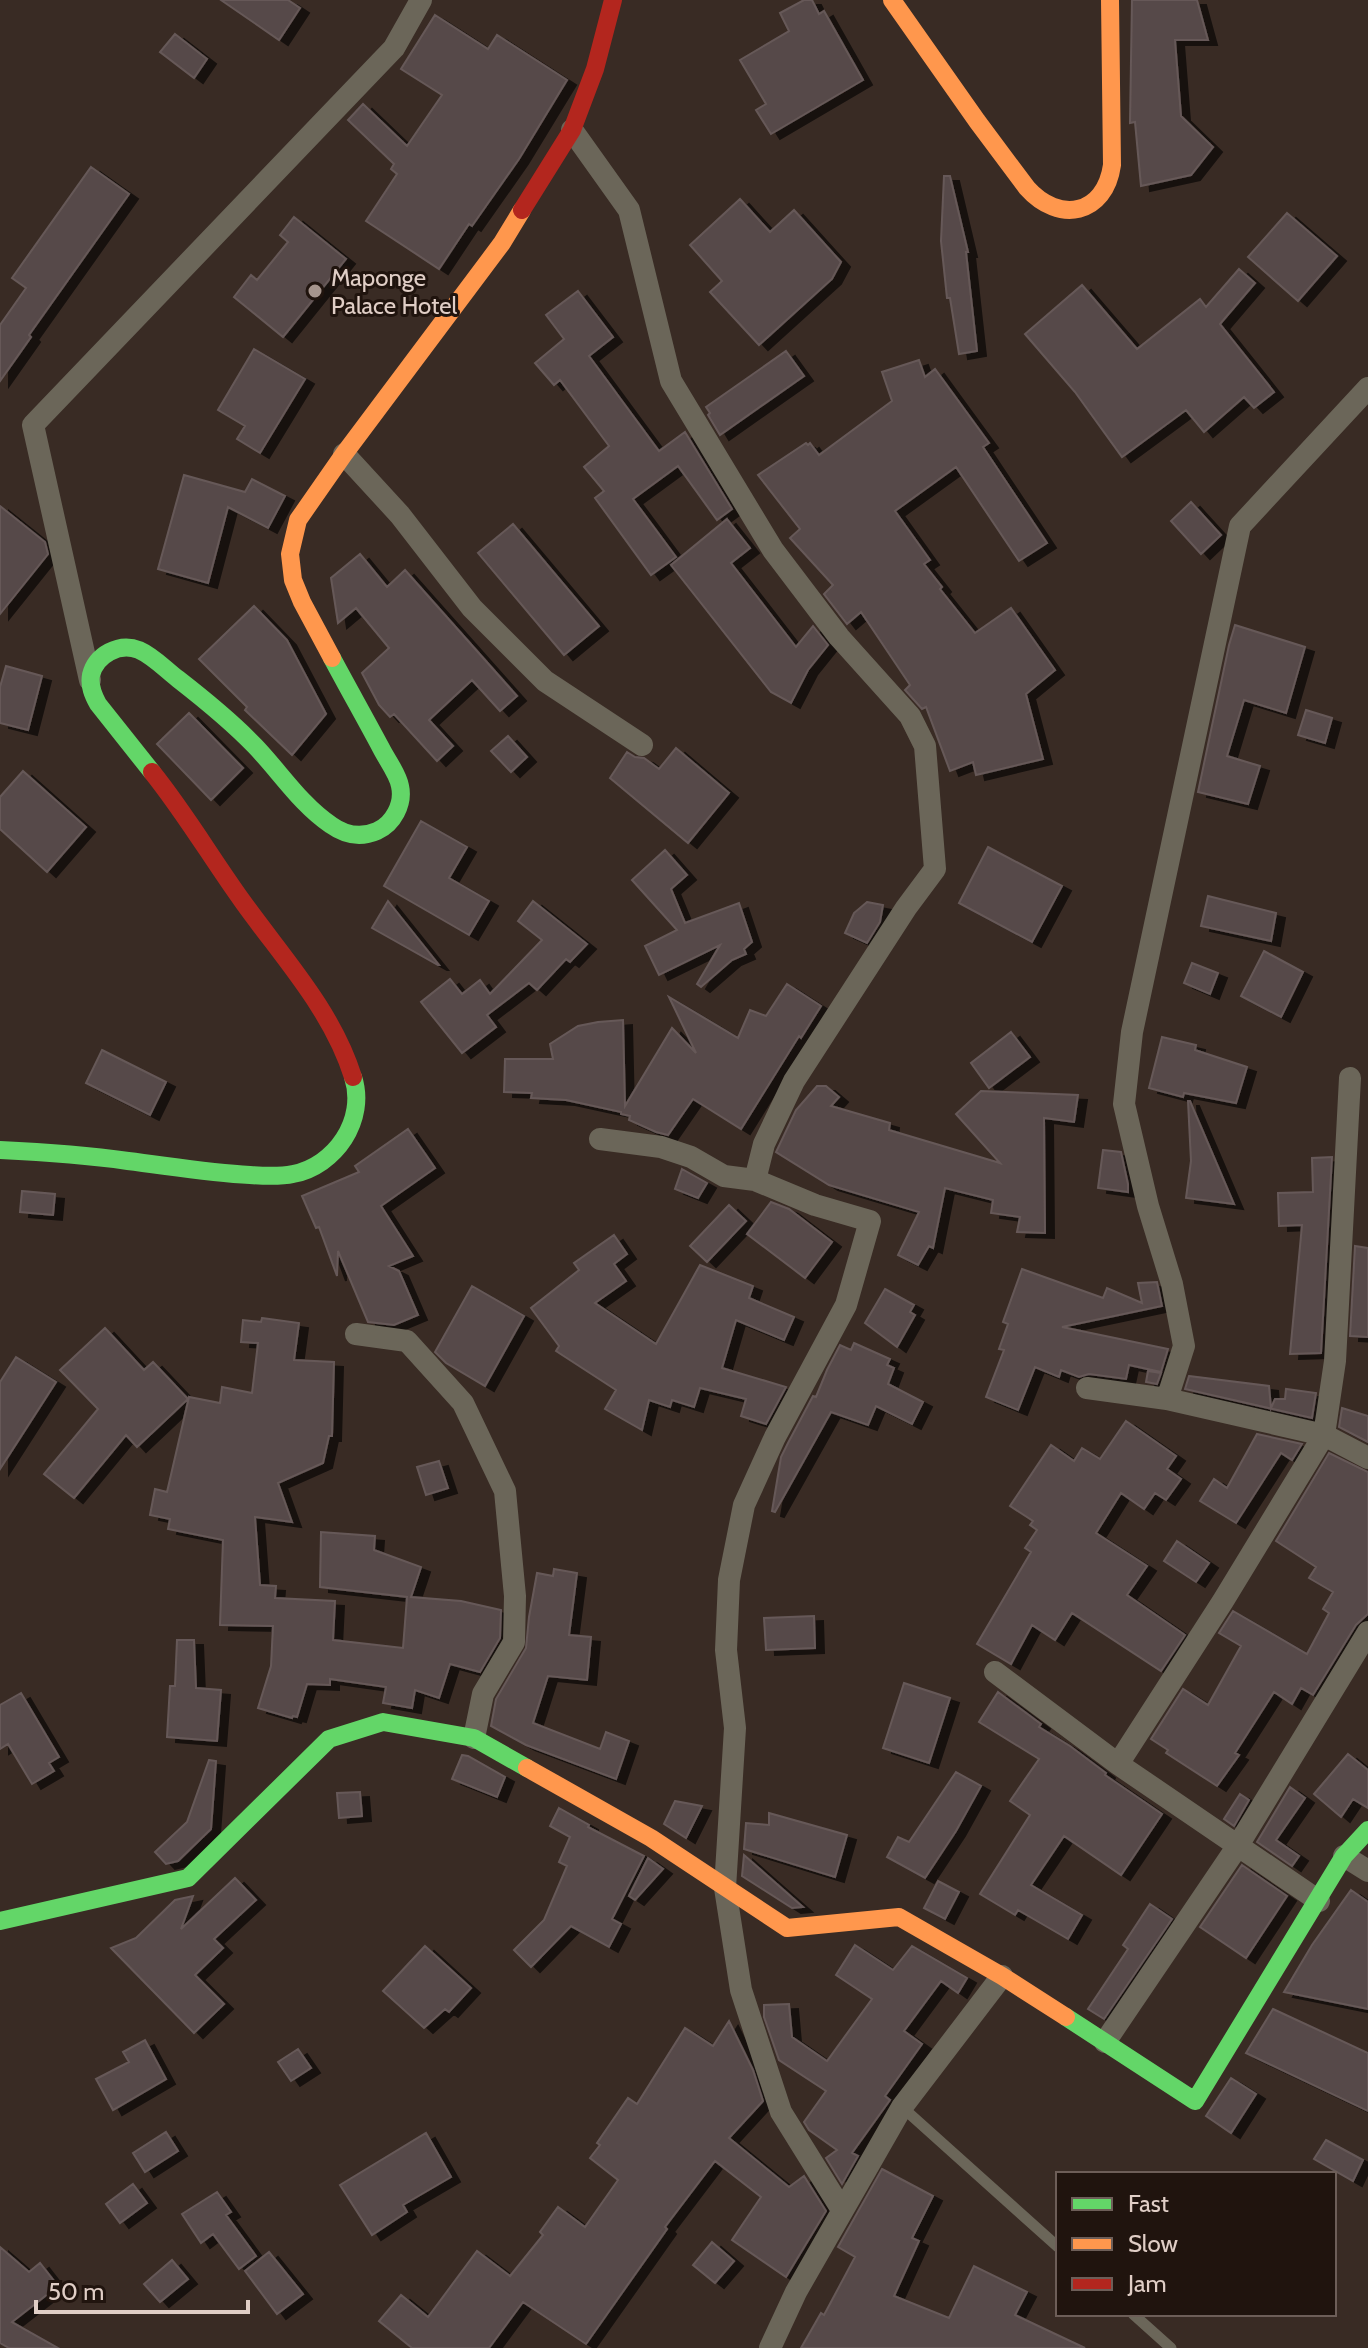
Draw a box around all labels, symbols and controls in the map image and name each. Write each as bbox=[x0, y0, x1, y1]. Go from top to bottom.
place label: Maponge Palace Hotel bbox=[331, 263, 457, 320]
marker: Maponge Palace Hotel bbox=[306, 282, 324, 300]
legend bbox=[1056, 2172, 1336, 2316]
text: Fast bbox=[1128, 2189, 1169, 2218]
text: Slow bbox=[1128, 2229, 1178, 2258]
scale bar bbox=[36, 2264, 248, 2314]
text: Jam bbox=[1127, 2269, 1166, 2298]
text: 50 m bbox=[48, 2277, 104, 2306]

